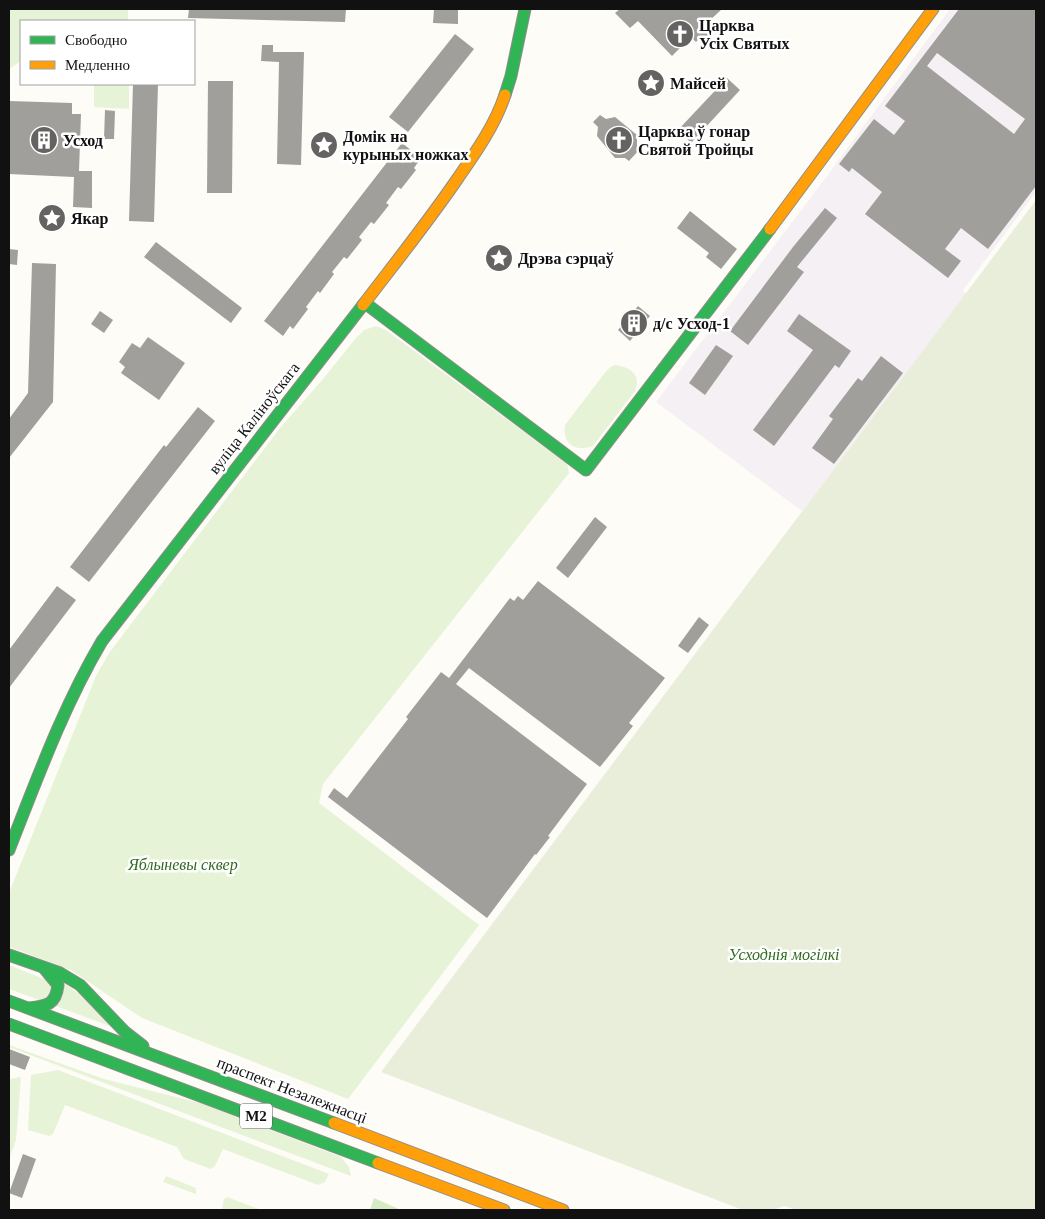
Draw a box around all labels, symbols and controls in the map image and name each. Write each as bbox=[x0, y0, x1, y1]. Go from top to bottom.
place label: Царква Усіх Святых bbox=[699, 17, 790, 52]
church icon: Царква Усіх Святых bbox=[665, 19, 695, 49]
legend bbox=[20, 20, 195, 85]
text: Свободно bbox=[65, 32, 127, 48]
text: Медленно bbox=[65, 57, 130, 73]
place icon: Майсей bbox=[636, 68, 666, 98]
place label: Майсей bbox=[670, 75, 726, 92]
place label: Царква ў гонар Святой Тройцы bbox=[638, 123, 754, 159]
building icon: Усход bbox=[29, 125, 59, 155]
church icon: Царква ў гонар Святой Тройцы bbox=[604, 125, 634, 155]
place label: Домік на курыных ножках bbox=[343, 128, 469, 164]
place icon: Домік на курыных ножках bbox=[309, 130, 339, 160]
place label: Усход bbox=[63, 132, 103, 149]
place icon: Якар bbox=[37, 203, 67, 233]
place label: Якар bbox=[71, 210, 109, 228]
place icon: Дрэва сэрцаў bbox=[484, 243, 514, 273]
place label: Дрэва сэрцаў bbox=[518, 250, 614, 268]
building icon: д/с Усход-1 bbox=[619, 308, 649, 338]
place label: д/с Усход-1 bbox=[653, 315, 730, 332]
street label: вуліца Каліноўскага bbox=[205, 359, 304, 478]
park label: Яблыневы сквер bbox=[127, 856, 238, 874]
park label: Усходнія могілкі bbox=[728, 946, 840, 963]
street label: праспект Незалежнасці bbox=[214, 1054, 370, 1128]
road number: М2 bbox=[240, 1104, 272, 1128]

